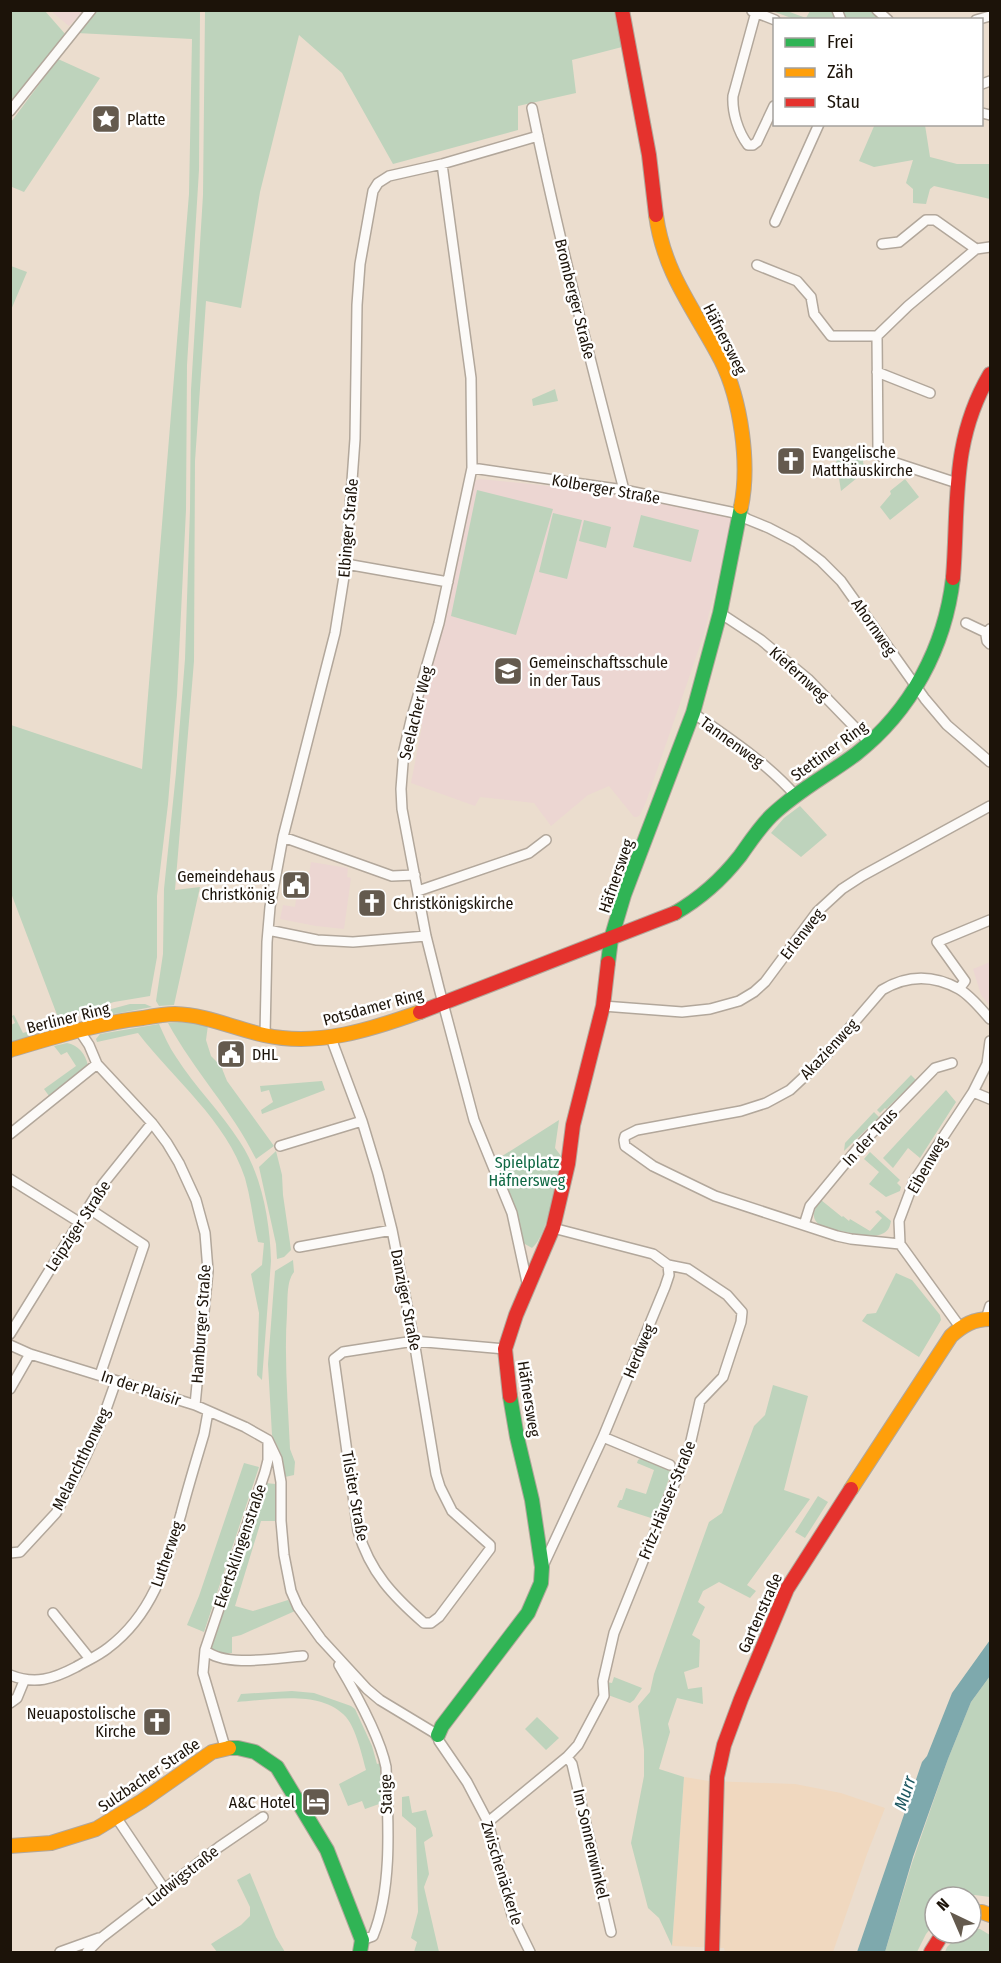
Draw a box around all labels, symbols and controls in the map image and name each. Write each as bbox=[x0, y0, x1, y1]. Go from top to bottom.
legend bbox=[773, 18, 983, 126]
text: Frei bbox=[827, 31, 853, 53]
text: Zäh bbox=[827, 61, 854, 83]
text: Stau bbox=[827, 91, 860, 113]
place icon: Platte bbox=[90, 103, 122, 135]
place label: Platte bbox=[127, 110, 165, 129]
street label: Bromberger Straße bbox=[551, 237, 599, 361]
street label: Häfnersweg bbox=[699, 300, 751, 378]
place label: Evangelische Matthäuskirche bbox=[812, 443, 913, 480]
church icon: Evangelische Matthäuskirche bbox=[775, 445, 807, 477]
street label: Kolberger Straße bbox=[550, 470, 662, 508]
street label: Elbinger Straße bbox=[334, 477, 362, 578]
street label: Ahornweg bbox=[848, 595, 901, 660]
street label: Kiefernweg bbox=[766, 643, 833, 706]
place label: Gemeinschaftsschule in der Taus bbox=[529, 653, 668, 690]
school or university icon: Gemeinschaftsschule in der Taus bbox=[492, 655, 524, 687]
street label: Seelacher Weg bbox=[395, 664, 437, 762]
street label: Tannenweg bbox=[697, 713, 768, 772]
street label: Stettiner Ring bbox=[787, 717, 871, 785]
street label: Häfnersweg bbox=[595, 836, 638, 915]
place label: Gemeindehaus Christkönig bbox=[177, 867, 275, 904]
public building icon: Gemeindehaus Christkönig bbox=[280, 869, 312, 901]
church icon: Christkönigskirche bbox=[356, 887, 388, 919]
place label: Christkönigskirche bbox=[393, 894, 513, 913]
street label: Erlenweg bbox=[776, 904, 828, 963]
street label: Potsdamer Ring bbox=[321, 984, 426, 1030]
street label: Berliner Ring bbox=[25, 998, 112, 1037]
street label: Akazienweg bbox=[796, 1014, 862, 1083]
public building icon: DHL bbox=[215, 1038, 247, 1070]
place label: DHL bbox=[252, 1045, 278, 1064]
street label: In der Taus bbox=[839, 1104, 902, 1170]
street label: Eibenweg bbox=[903, 1133, 951, 1197]
park label: Spielplatz Häfnersweg bbox=[489, 1153, 566, 1190]
street label: Leipziger Straße bbox=[42, 1177, 114, 1275]
street label: Danziger Straße bbox=[387, 1248, 425, 1352]
street label: Hamburger Straße bbox=[187, 1264, 215, 1384]
street label: Herdweg bbox=[619, 1321, 659, 1381]
street label: Häfnersweg bbox=[514, 1360, 544, 1439]
street label: In der Plaisir bbox=[99, 1366, 184, 1410]
street label: Melanchthonweg bbox=[48, 1404, 114, 1513]
street label: Fritz-Häuser-Straße bbox=[634, 1438, 700, 1562]
street label: Tilsiter Straße bbox=[338, 1449, 372, 1543]
street label: Ekertsklingenstraße bbox=[210, 1482, 270, 1610]
street label: Lutherweg bbox=[147, 1518, 187, 1589]
street label: Gartenstraße bbox=[734, 1570, 786, 1656]
place label: Neuapostolische Kirche bbox=[27, 1704, 136, 1741]
church icon: Neuapostolische Kirche bbox=[141, 1706, 173, 1738]
street label: Sulzbacher Straße bbox=[95, 1734, 203, 1816]
water label: Murr bbox=[889, 1772, 921, 1813]
street label: Staige bbox=[376, 1774, 396, 1814]
hotel icon: A&C Hotel bbox=[300, 1786, 332, 1818]
street label: Im Sonnenwinkel bbox=[569, 1787, 613, 1901]
place label: A&C Hotel bbox=[229, 1793, 295, 1812]
street label: Zwischenäckerle bbox=[477, 1819, 527, 1927]
street label: Ludwigstraße bbox=[142, 1842, 222, 1910]
north arrow bbox=[923, 1885, 983, 1945]
text: N bbox=[933, 1894, 953, 1915]

